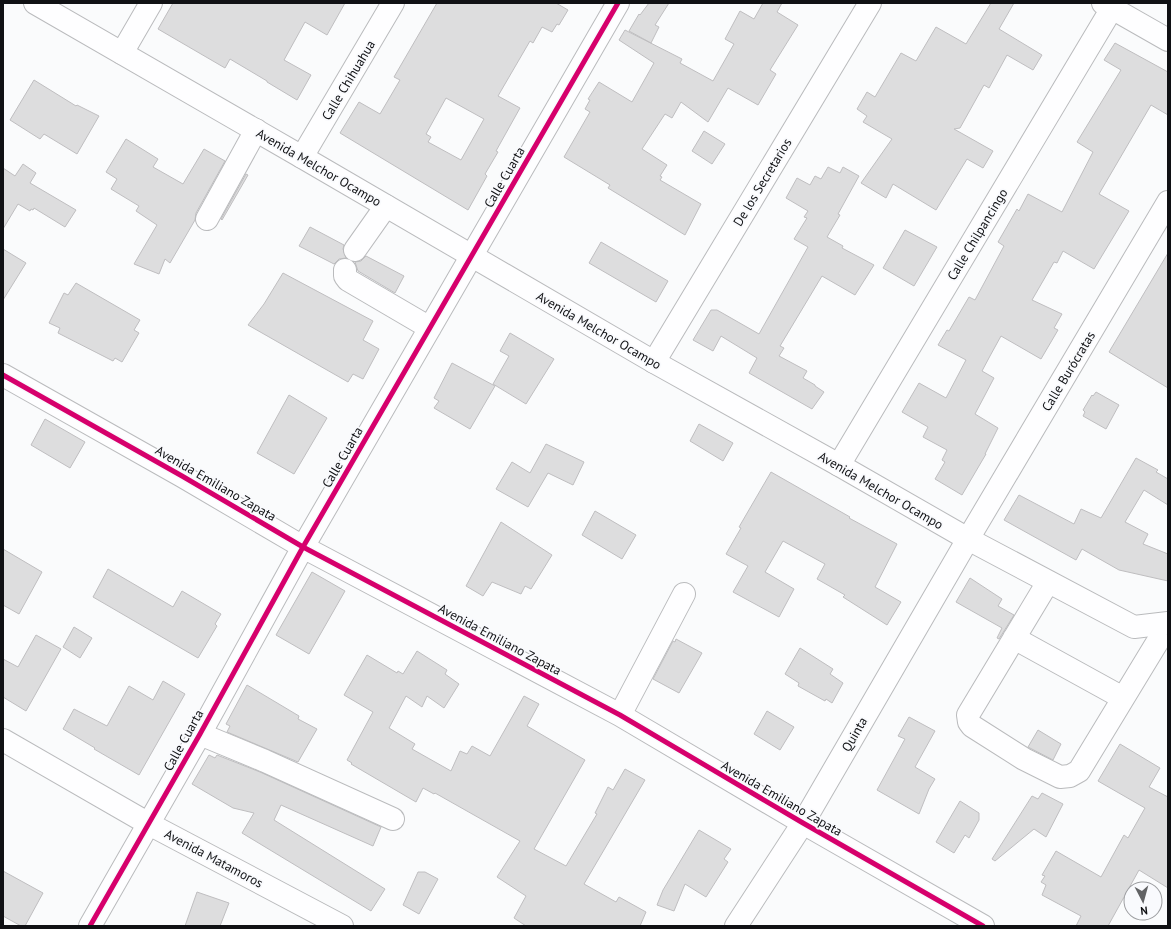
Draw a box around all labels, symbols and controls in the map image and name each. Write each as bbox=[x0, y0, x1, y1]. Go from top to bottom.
street label: Calle Chihuahua bbox=[318, 37, 379, 123]
street label: Avenida Melchor Ocampo bbox=[253, 125, 384, 210]
street label: De los Secretarios bbox=[729, 135, 795, 229]
street label: Calle Cuarta bbox=[480, 144, 529, 211]
street label: Calle Chilpancingo bbox=[943, 185, 1012, 283]
street label: Avenida Melchor Ocampo bbox=[533, 288, 664, 373]
street label: Calle Burócratas bbox=[1038, 328, 1099, 414]
street label: Calle Cuarta bbox=[318, 424, 367, 491]
street label: Avenida Emiliano Zapata bbox=[152, 442, 279, 525]
street label: Avenida Melchor Ocampo bbox=[815, 448, 946, 533]
street label: Avenida Emiliano Zapata bbox=[435, 600, 564, 679]
street label: Calle Cuarta bbox=[160, 707, 207, 774]
street label: Quinta bbox=[838, 714, 871, 755]
street label: Avenida Emiliano Zapata bbox=[718, 757, 845, 840]
street label: Avenida Matamoros bbox=[161, 825, 266, 892]
north arrow bbox=[1123, 881, 1163, 921]
text: N bbox=[1140, 904, 1148, 918]

